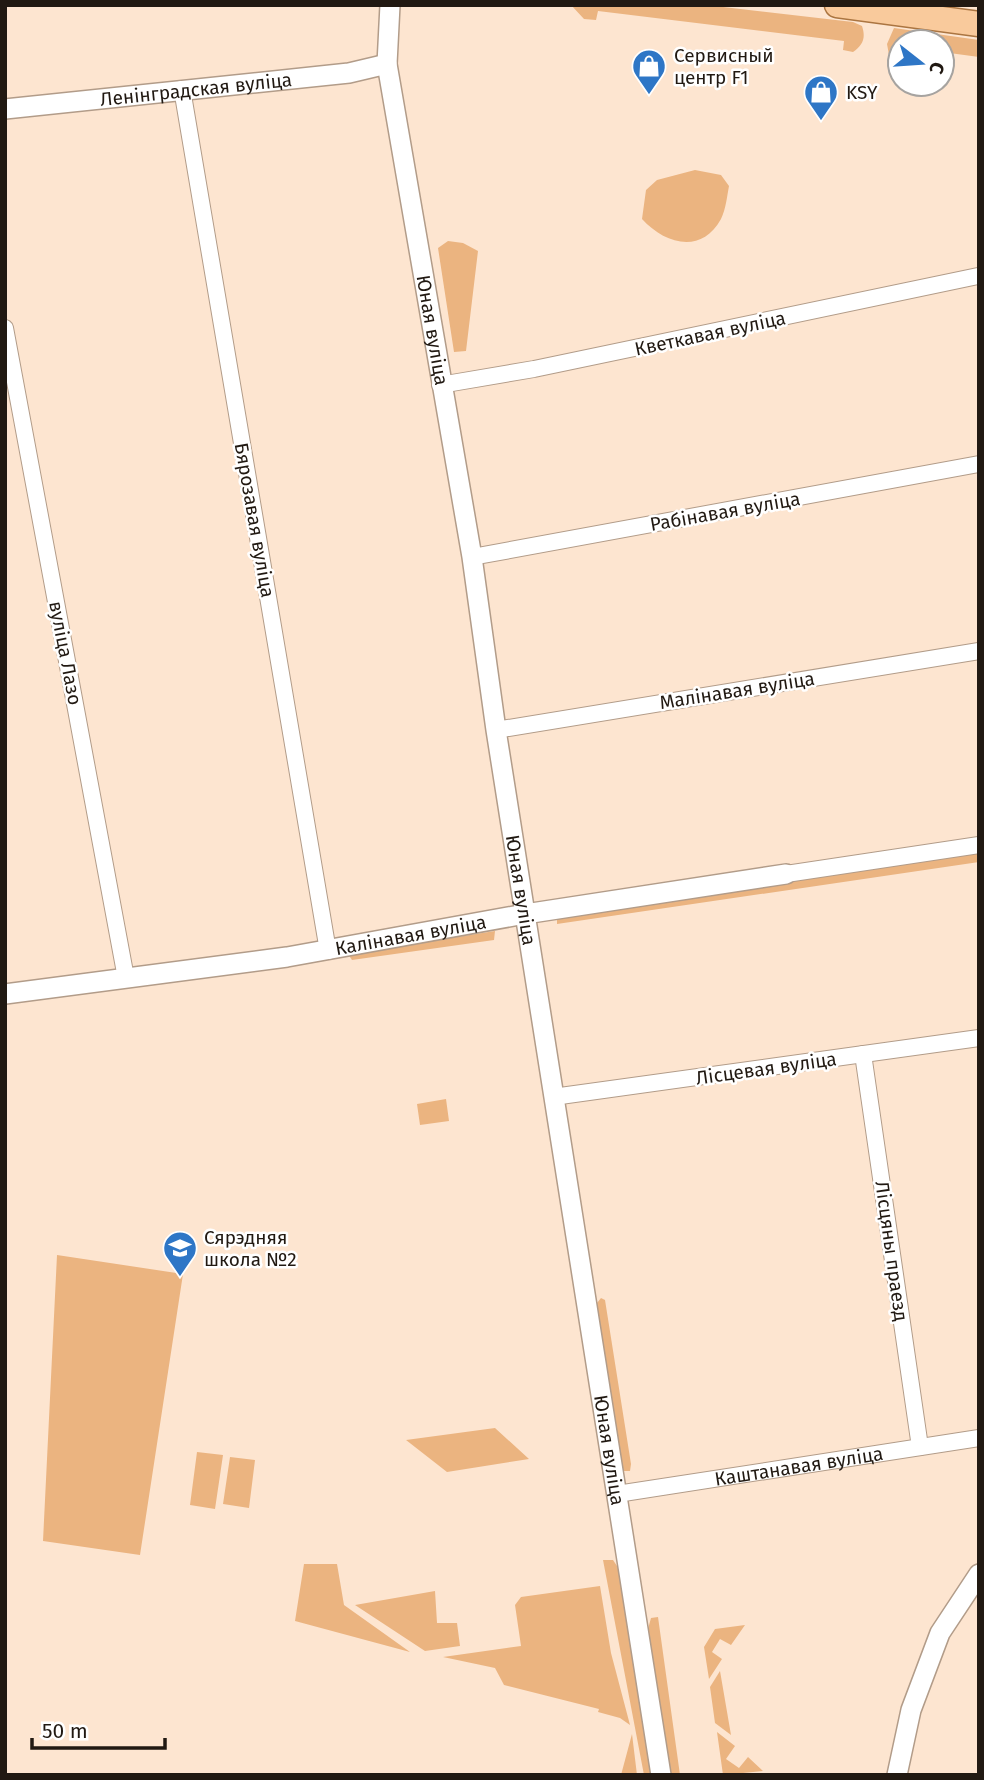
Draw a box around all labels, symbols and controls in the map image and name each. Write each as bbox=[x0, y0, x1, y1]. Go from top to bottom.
north arrow bbox=[886, 28, 956, 98]
place label: Сервисный центр F1 bbox=[674, 44, 774, 89]
shop icon: Сервисный центр F1 bbox=[630, 47, 668, 96]
text: С bbox=[924, 59, 949, 76]
street label: Ленінградская вуліца bbox=[99, 68, 293, 111]
shop icon: KSY bbox=[802, 73, 840, 122]
place label: KSY bbox=[846, 81, 878, 104]
street label: Юная вуліца bbox=[412, 273, 453, 387]
street label: Кветкавая вуліца bbox=[632, 306, 788, 361]
street label: Бярозавая вуліца bbox=[230, 441, 279, 599]
street label: Рабінавая вуліца bbox=[648, 487, 802, 536]
street label: вуліца Лазо bbox=[44, 599, 87, 707]
street label: Малінавая вуліца bbox=[658, 667, 816, 714]
street label: Юная вуліца bbox=[501, 833, 541, 947]
street label: Калінавая вуліца bbox=[333, 910, 488, 960]
street label: Лісцевая вуліца bbox=[694, 1047, 838, 1090]
street label: Лісцяны праезд bbox=[870, 1180, 913, 1323]
place label: Сярэдняя школа №2 bbox=[204, 1226, 297, 1271]
school or university icon: Сярэдняя школа №2 bbox=[161, 1229, 199, 1278]
street label: Юная вуліца bbox=[589, 1393, 629, 1507]
street label: Каштанавая вуліца bbox=[713, 1442, 885, 1491]
scale bar bbox=[32, 1706, 164, 1750]
text: 50 m bbox=[42, 1718, 88, 1744]

